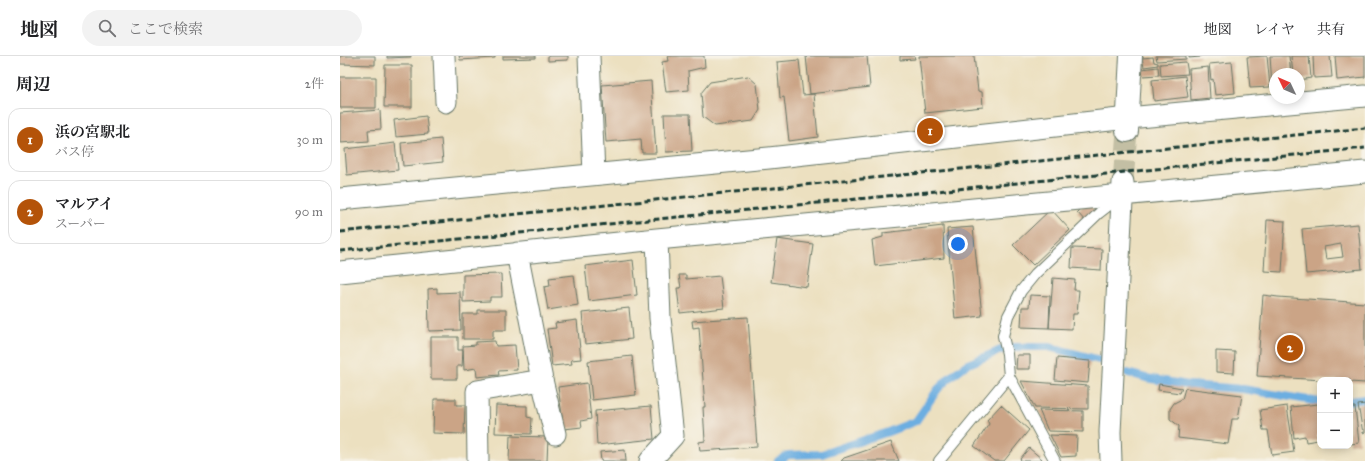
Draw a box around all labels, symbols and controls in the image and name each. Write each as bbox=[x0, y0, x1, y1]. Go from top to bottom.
search box bbox=[82, 10, 362, 46]
icon: search bbox=[96, 17, 118, 39]
text: 地図 bbox=[20, 18, 58, 41]
text: ここで検索 bbox=[128, 20, 203, 38]
text: 地図 bbox=[1204, 21, 1232, 38]
text: レイヤ bbox=[1254, 21, 1295, 38]
text: 共有 bbox=[1317, 21, 1345, 38]
north arrow bbox=[1269, 68, 1305, 104]
text: 周辺 bbox=[16, 74, 50, 95]
text: 2件 bbox=[305, 76, 324, 92]
pin: 1 bbox=[917, 116, 943, 146]
text: 浜の宮駅北 bbox=[55, 123, 130, 141]
text: 1 bbox=[27, 132, 33, 148]
text: 30 m bbox=[297, 132, 323, 148]
text: バス停 bbox=[55, 144, 94, 160]
text: マルアイ bbox=[55, 195, 114, 213]
text: 2 bbox=[27, 204, 33, 220]
text: 90 m bbox=[295, 204, 323, 220]
text: スーパー bbox=[55, 216, 106, 232]
your location bbox=[948, 234, 968, 254]
pin: 2 bbox=[1277, 333, 1303, 363]
map controls bbox=[1317, 377, 1353, 449]
button: + bbox=[1317, 377, 1353, 413]
button: − bbox=[1317, 413, 1353, 449]

